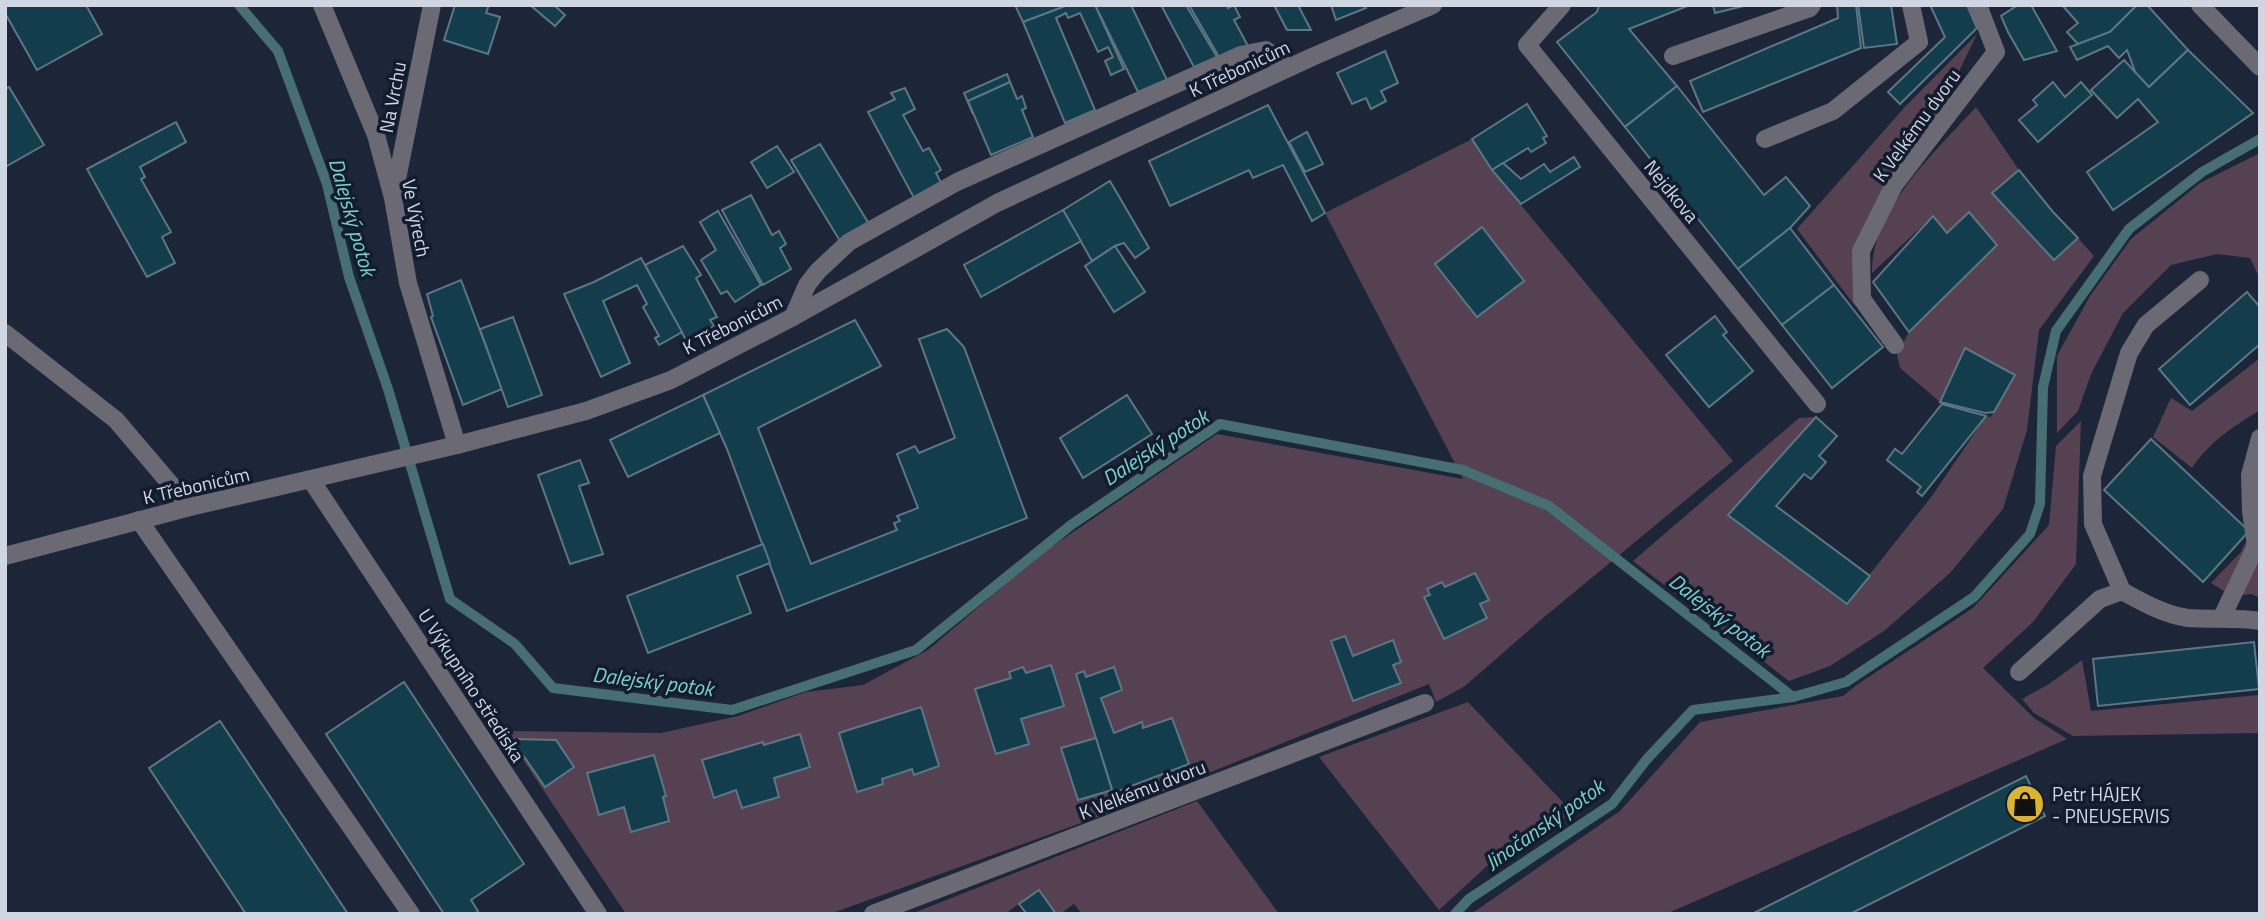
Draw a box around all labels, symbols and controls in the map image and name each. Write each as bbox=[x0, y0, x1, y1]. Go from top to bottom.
street label: K Třebonicům bbox=[1184, 32, 1294, 104]
street label: Na Vrchu bbox=[371, 59, 413, 135]
street label: K Velkému dvoru bbox=[1865, 62, 1967, 188]
street label: Nejdkova bbox=[1638, 153, 1707, 229]
water label: Dalejský potok bbox=[321, 154, 386, 282]
street label: Ve Výrech bbox=[395, 177, 439, 259]
street label: K Třebonicům bbox=[677, 286, 787, 362]
water label: Dalejský potok bbox=[1095, 399, 1217, 493]
street label: K Třebonicům bbox=[140, 459, 252, 511]
water label: Dalejský potok bbox=[1662, 565, 1780, 667]
street label: U Výkupního střediska bbox=[411, 603, 533, 768]
water label: Dalejský potok bbox=[591, 658, 718, 705]
street label: K Velkému dvoru bbox=[1074, 751, 1210, 827]
water label: Jinočanský potok bbox=[1478, 769, 1613, 877]
place label: Petr HÁJEK - PNEUSERVIS bbox=[2052, 779, 2170, 830]
shop icon: Petr HÁJEK - PNEUSERVIS bbox=[2004, 783, 2046, 825]

